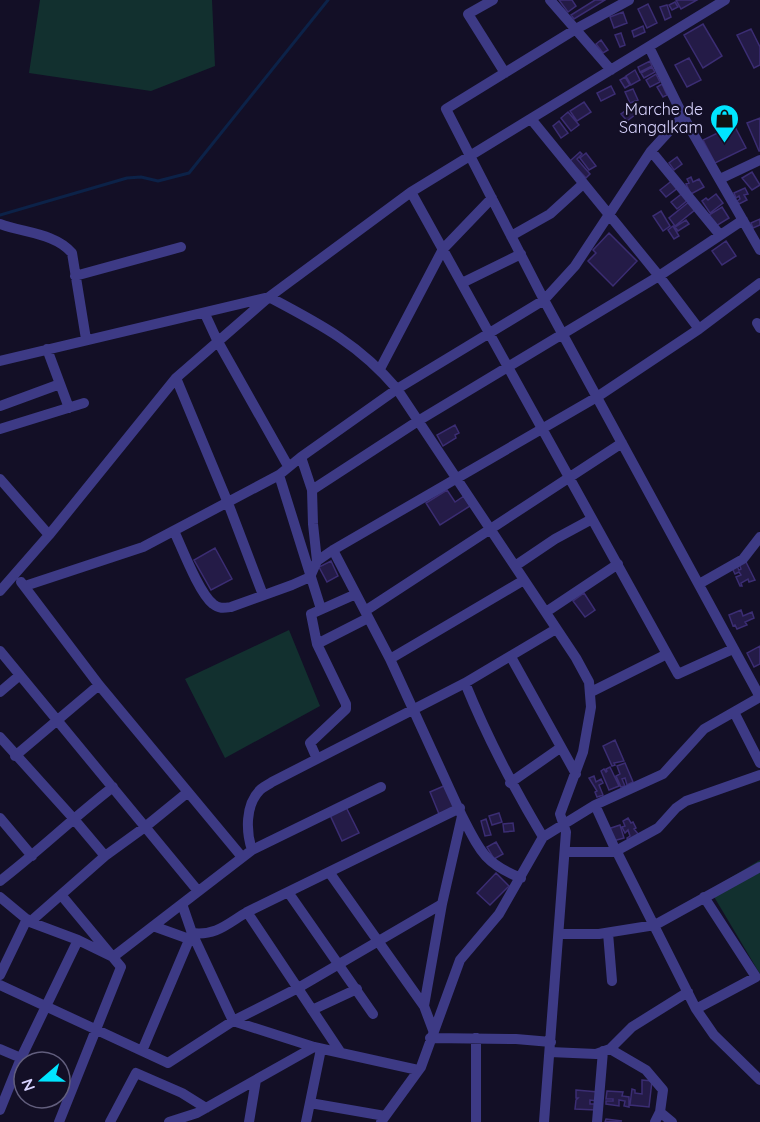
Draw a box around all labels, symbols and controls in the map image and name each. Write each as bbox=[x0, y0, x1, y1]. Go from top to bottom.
place label: Marche de Sangalkam bbox=[619, 99, 703, 137]
shop icon: Marche de Sangalkam bbox=[708, 102, 740, 144]
north arrow bbox=[12, 1050, 72, 1110]
text: N bbox=[16, 1076, 39, 1094]

